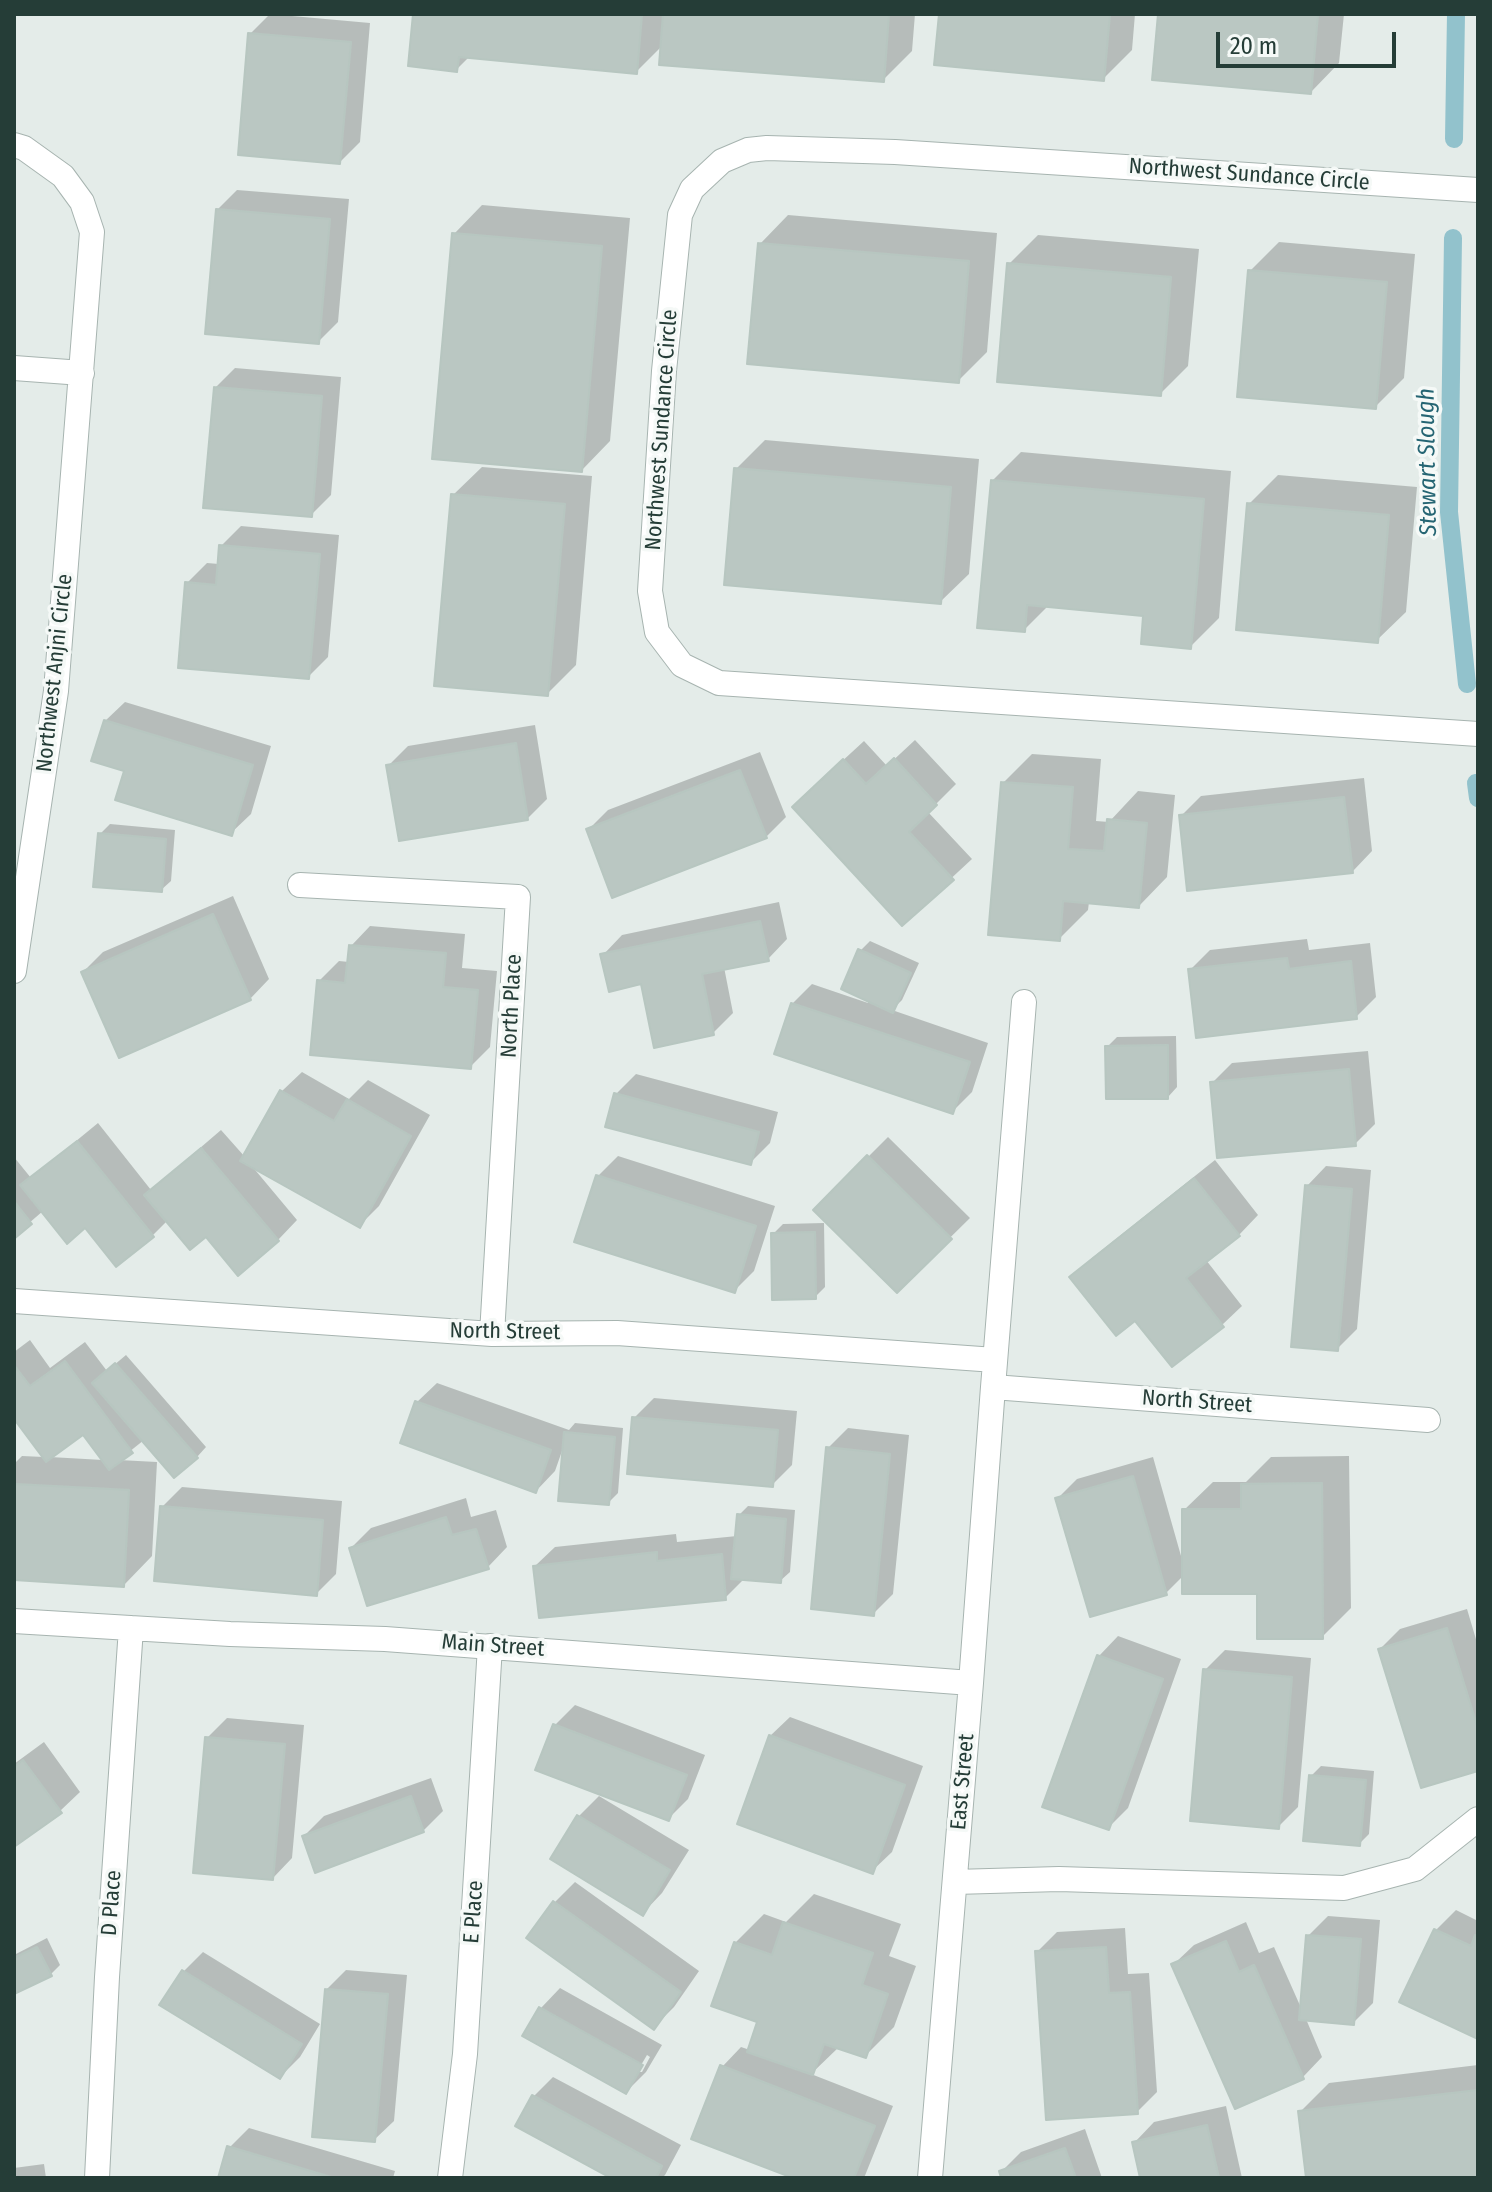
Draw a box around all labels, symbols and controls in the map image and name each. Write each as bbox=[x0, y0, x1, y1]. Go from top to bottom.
scale bar bbox=[1220, 16, 1400, 66]
text: 20 m bbox=[1230, 32, 1277, 60]
street label: Northwest Sundance Circle bbox=[1128, 153, 1370, 197]
street label: Northwest Sundance Circle bbox=[640, 309, 684, 551]
water label: Stewart Slough bbox=[1412, 388, 1444, 536]
street label: Northwest Anjni Circle bbox=[31, 573, 79, 773]
street label: North Place bbox=[496, 953, 528, 1059]
street label: North Street bbox=[449, 1318, 561, 1346]
street label: North Street bbox=[1141, 1385, 1253, 1419]
street label: Main Street bbox=[441, 1629, 545, 1663]
street label: East Street bbox=[946, 1733, 980, 1831]
street label: D Place bbox=[97, 1869, 127, 1937]
street label: E Place bbox=[459, 1880, 489, 1944]

